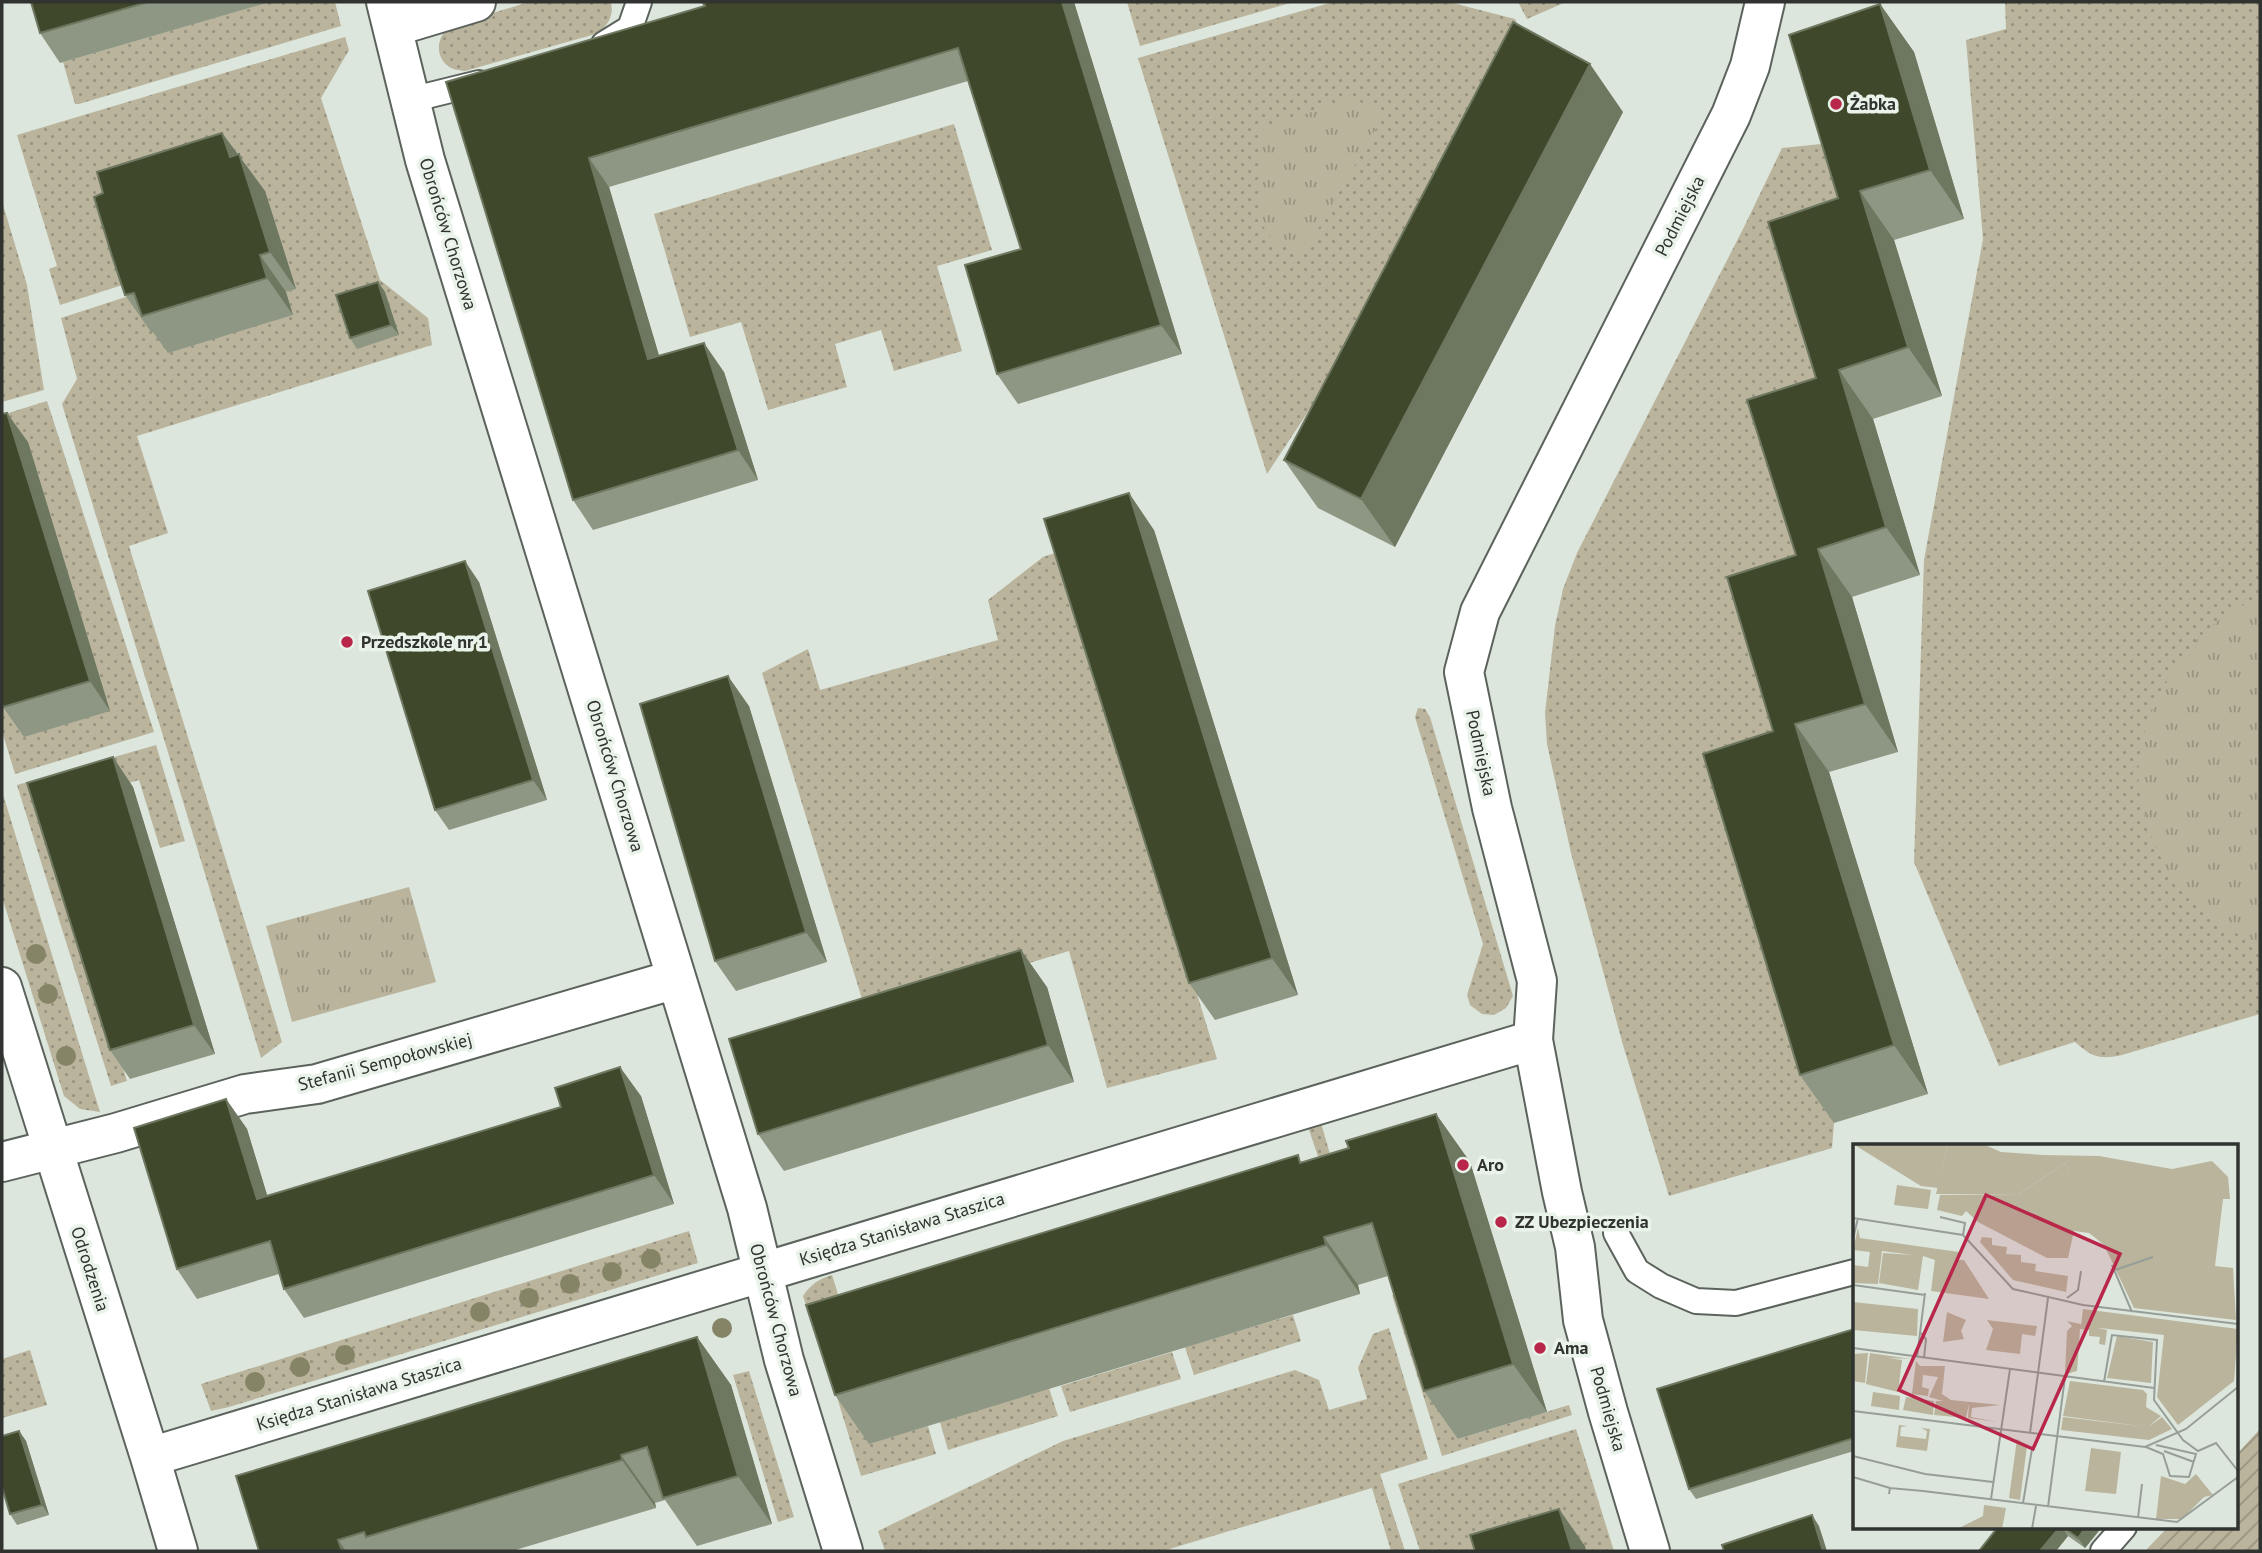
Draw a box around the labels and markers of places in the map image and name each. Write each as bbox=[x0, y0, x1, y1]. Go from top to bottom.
place label: Żabka bbox=[1850, 92, 1896, 115]
marker: Żabka bbox=[1828, 96, 1844, 112]
place label: Przedszkole nr 1 bbox=[361, 630, 488, 653]
marker: Przedszkole nr 1 bbox=[339, 634, 355, 650]
place label: Aro bbox=[1477, 1153, 1504, 1176]
marker: Aro bbox=[1455, 1157, 1471, 1173]
place label: ZZ Ubezpieczenia bbox=[1515, 1210, 1649, 1233]
marker: ZZ Ubezpieczenia bbox=[1493, 1214, 1509, 1230]
place label: Ama bbox=[1554, 1336, 1588, 1359]
marker: Ama bbox=[1532, 1340, 1548, 1356]

